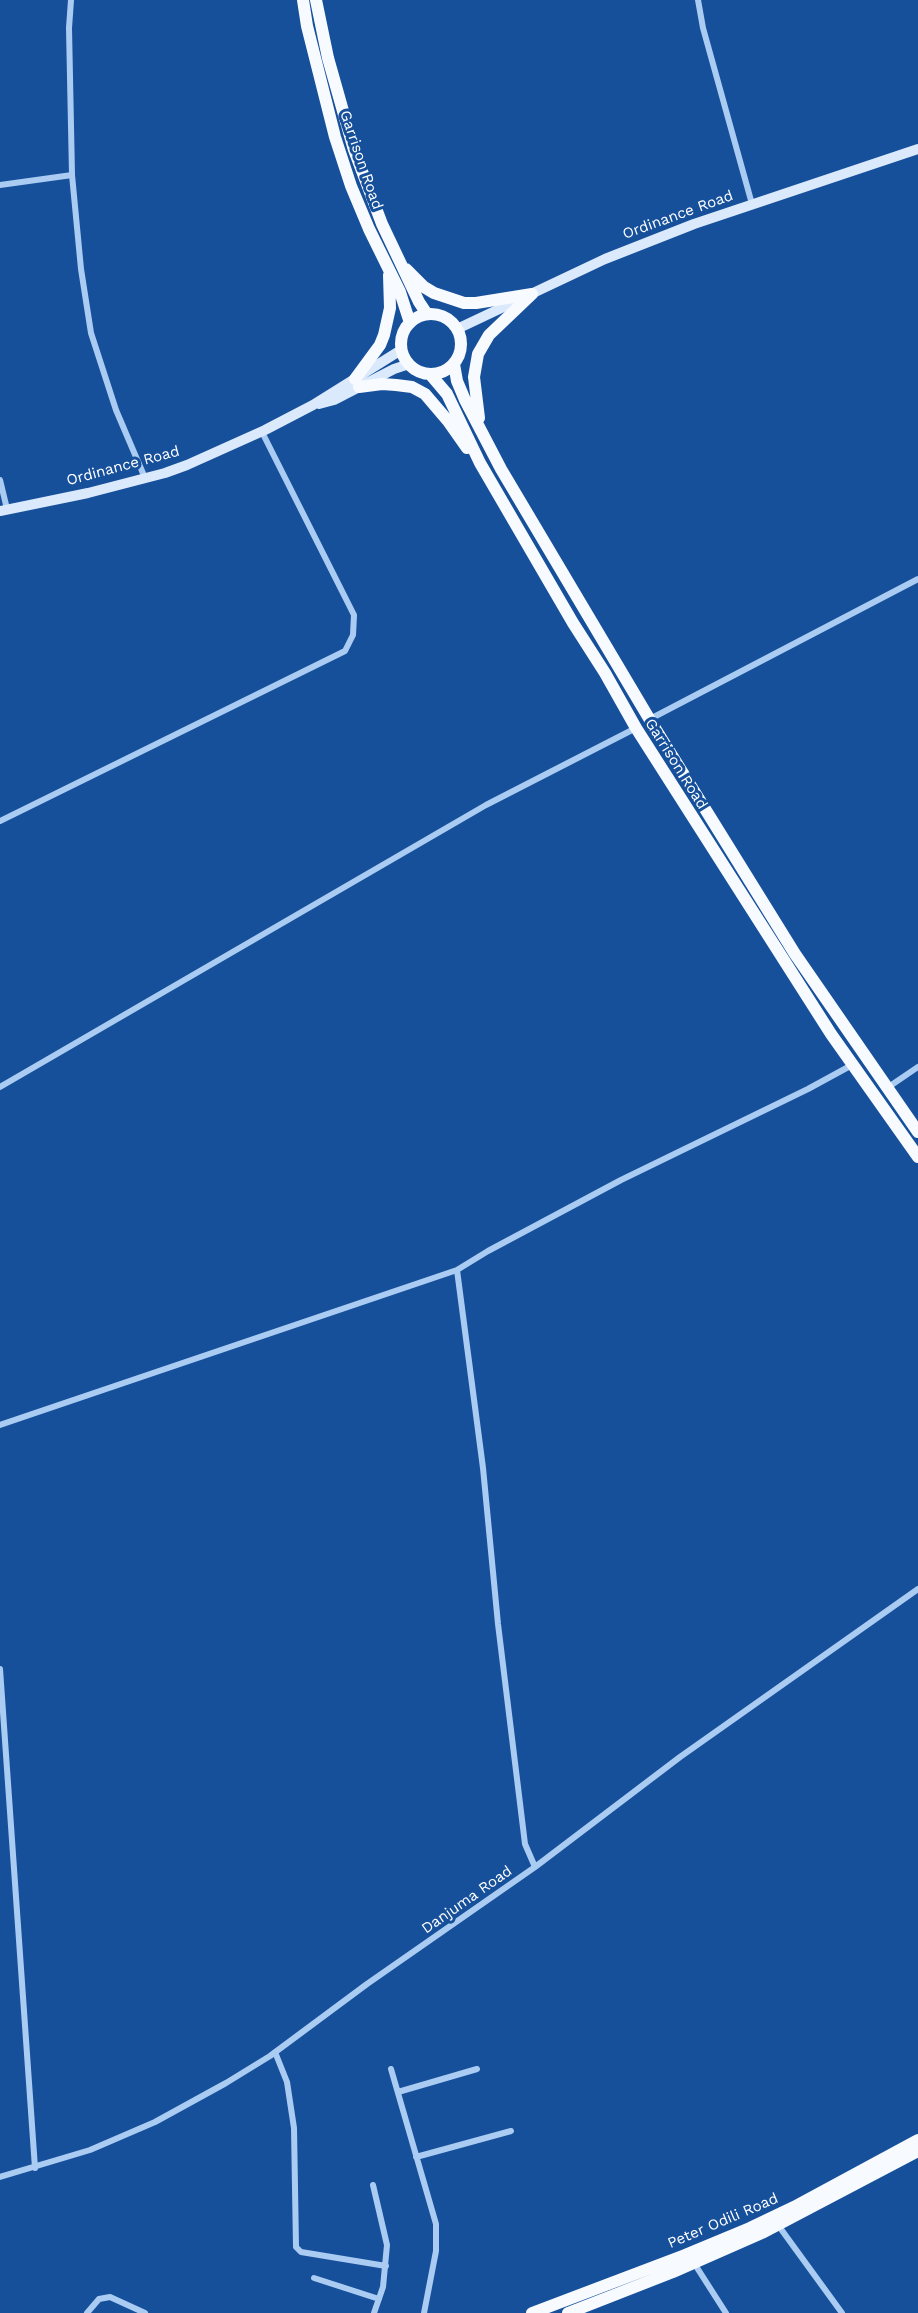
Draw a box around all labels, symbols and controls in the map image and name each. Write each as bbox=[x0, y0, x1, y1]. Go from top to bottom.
street label: Garrison Road bbox=[336, 108, 386, 212]
street label: Ordinance Road bbox=[620, 187, 736, 243]
street label: Ordinance Road bbox=[65, 442, 181, 490]
street label: Garrison Road bbox=[641, 715, 711, 813]
street label: Danjuma Road bbox=[418, 1862, 516, 1938]
street label: Peter Odili Road bbox=[665, 2190, 781, 2252]

